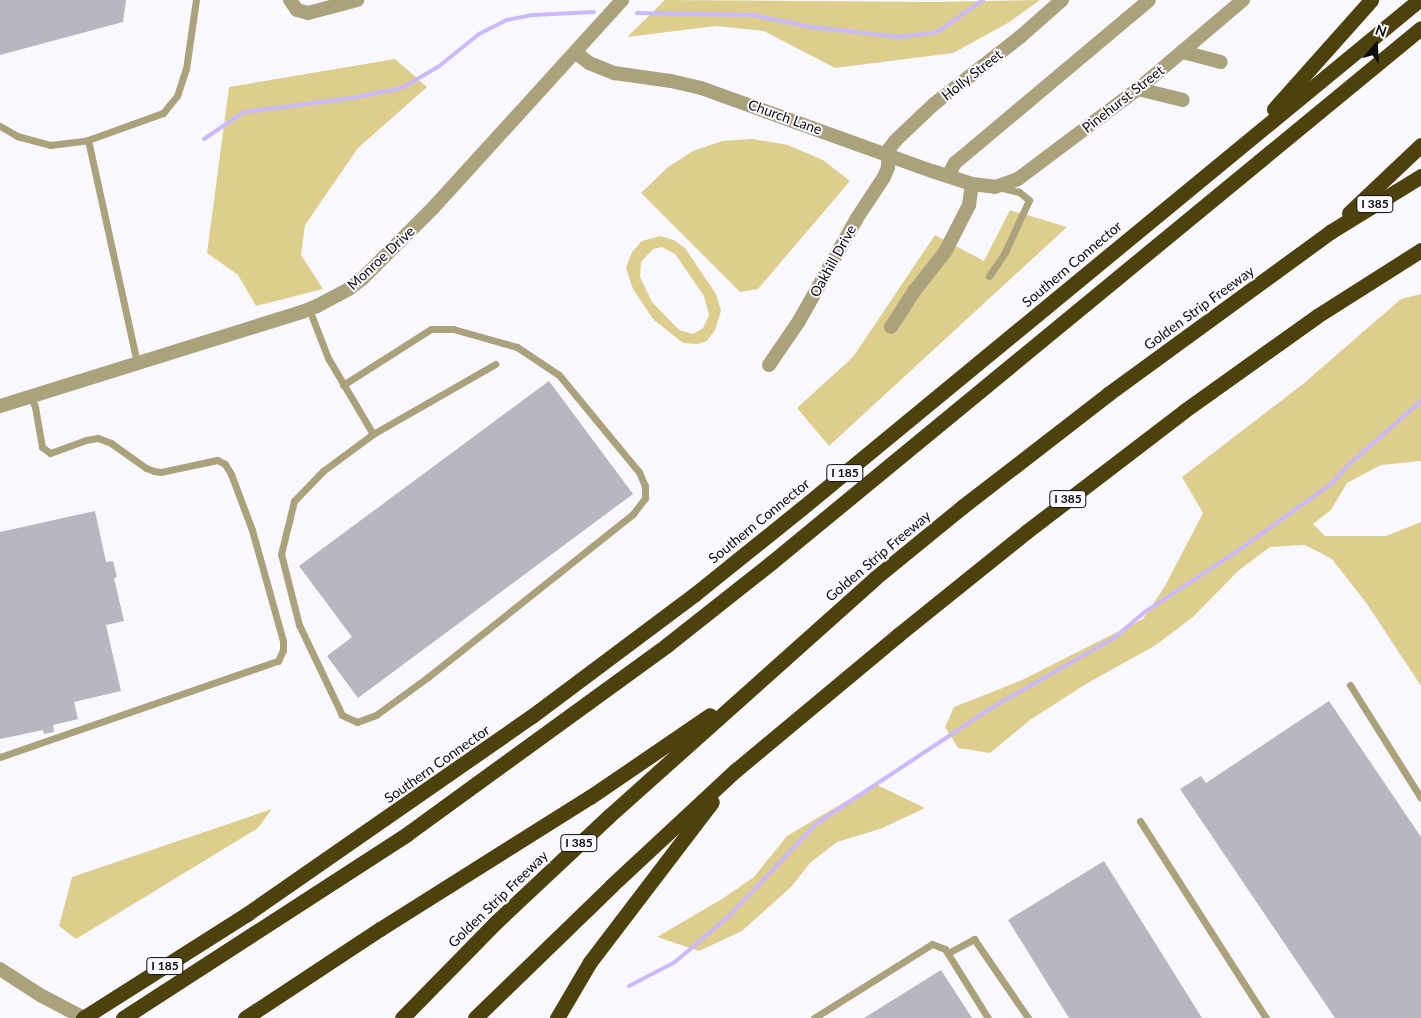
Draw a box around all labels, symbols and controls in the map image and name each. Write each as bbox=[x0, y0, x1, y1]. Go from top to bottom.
north arrow bbox=[1351, 20, 1401, 70]
text: N bbox=[1373, 21, 1389, 40]
street label: Holly Street bbox=[938, 46, 1006, 104]
street label: Pinehurst Street bbox=[1079, 62, 1167, 136]
street label: Church Lane bbox=[746, 96, 824, 138]
road number: I 385 bbox=[1356, 194, 1394, 213]
street label: Southern Connector bbox=[1019, 217, 1125, 311]
street label: Oakhill Drive bbox=[806, 222, 860, 300]
street label: Monroe Drive bbox=[344, 223, 418, 293]
street label: Golden Strip Freeway bbox=[1141, 262, 1257, 354]
road number: I 185 bbox=[826, 463, 864, 482]
street label: Southern Connector bbox=[705, 475, 813, 567]
road number: I 385 bbox=[1049, 489, 1087, 508]
street label: Golden Strip Freeway bbox=[822, 507, 934, 605]
street label: Southern Connector bbox=[381, 721, 493, 807]
road number: I 385 bbox=[560, 834, 598, 852]
street label: Golden Strip Freeway bbox=[445, 847, 551, 951]
road number: I 185 bbox=[146, 956, 184, 976]

